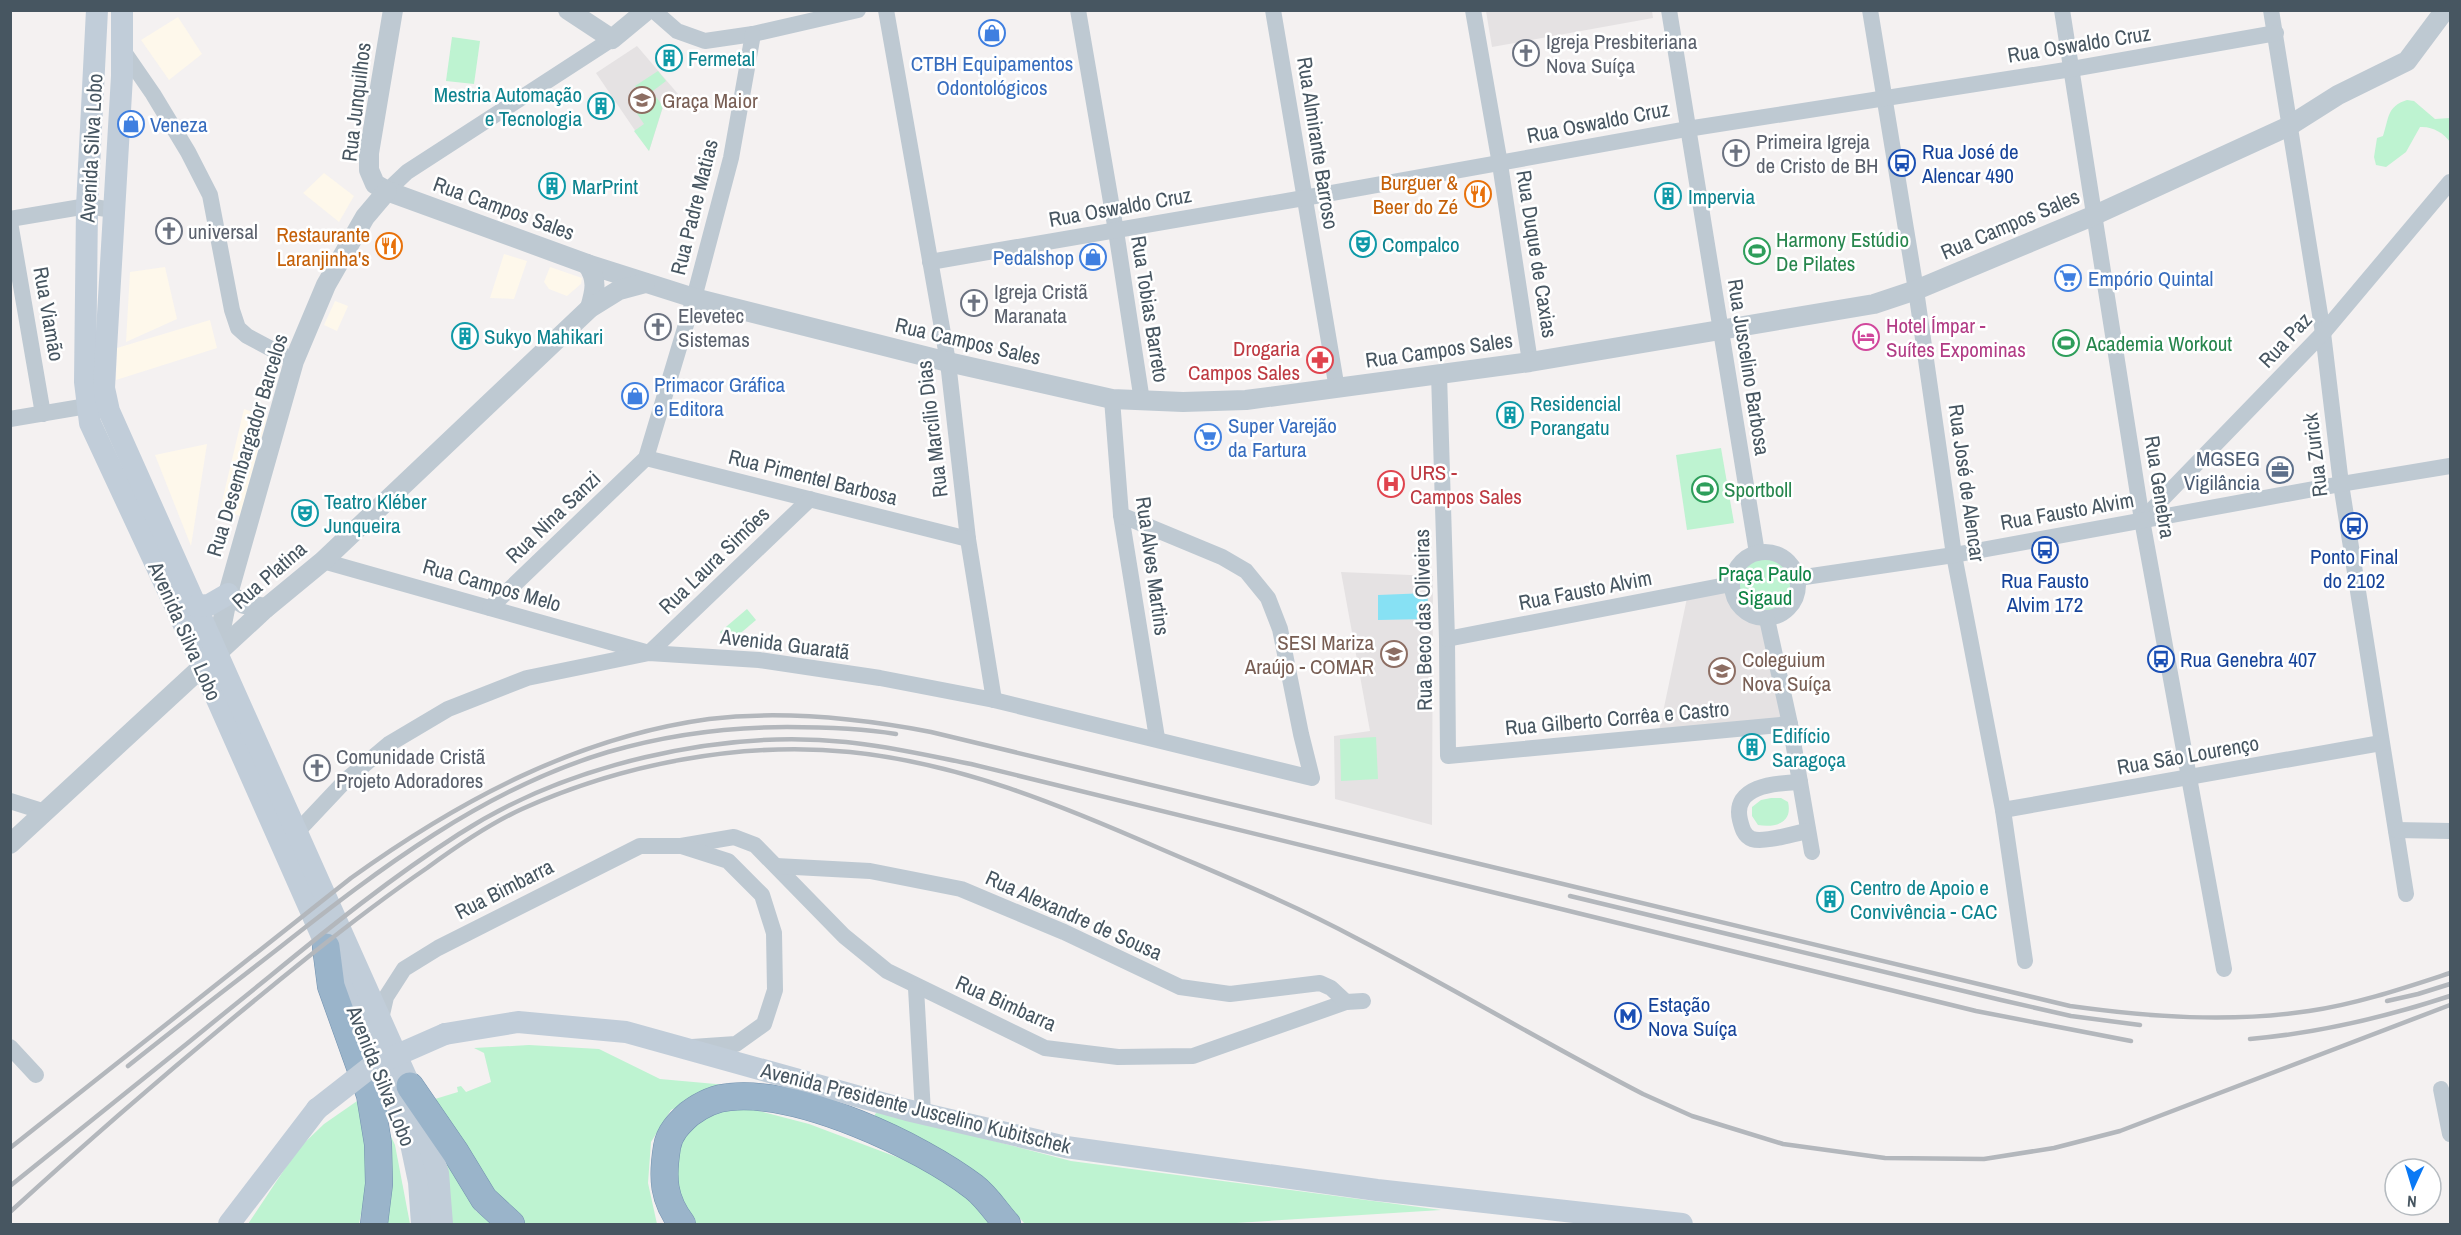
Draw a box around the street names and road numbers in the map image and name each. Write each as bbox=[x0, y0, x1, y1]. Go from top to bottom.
street label: Rua Oswaldo Cruz bbox=[2005, 18, 2153, 70]
street label: Rua Junquilhos bbox=[334, 41, 378, 163]
street label: Rua Almirante Barroso bbox=[1290, 55, 1346, 231]
street label: Avenida Silva Lobo bbox=[73, 73, 109, 224]
street label: Rua Oswaldo Cruz bbox=[1524, 94, 1672, 150]
street label: Rua Padre Matias bbox=[663, 136, 725, 278]
street label: Rua Duque de Caxias bbox=[1509, 168, 1565, 340]
street label: Rua Campos Sales bbox=[429, 169, 579, 247]
street label: Rua Oswaldo Cruz bbox=[1046, 180, 1194, 234]
street label: Rua Campos Sales bbox=[1936, 182, 2084, 266]
street label: Rua Tobias Barreto bbox=[1124, 234, 1176, 384]
street label: Rua Viamão bbox=[26, 264, 72, 364]
street label: Rua Juscelino Barbosa bbox=[1721, 277, 1777, 458]
street label: Rua Paz bbox=[2252, 306, 2318, 374]
street label: Rua Campos Sales bbox=[892, 310, 1044, 372]
street label: Rua Campos Sales bbox=[1364, 325, 1514, 375]
street label: Rua Desembargador Barcelos bbox=[199, 330, 295, 560]
street label: Rua Marcílio Dias bbox=[909, 359, 955, 499]
street label: Rua José de Alencar bbox=[1942, 402, 1992, 564]
street label: Rua Zurick bbox=[2295, 411, 2335, 499]
street label: Rua Genebra bbox=[2138, 434, 2182, 541]
street label: Rua Pimentel Barbosa bbox=[725, 442, 901, 512]
street label: Rua Nina Sanzi bbox=[499, 464, 607, 570]
street label: Rua Fausto Alvim bbox=[1998, 485, 2136, 537]
street label: Rua Alves Martins bbox=[1129, 495, 1177, 637]
street label: Rua Laura Simões bbox=[652, 500, 776, 620]
street label: Rua Beco das Oliveiras bbox=[1407, 529, 1439, 711]
street label: Rua Platina bbox=[226, 534, 313, 615]
street label: Rua Campos Melo bbox=[419, 551, 565, 619]
street label: Avenida Silva Lobo bbox=[141, 556, 229, 705]
street label: Rua Fausto Alvim bbox=[1516, 563, 1654, 617]
street label: Avenida Guaratã bbox=[718, 622, 852, 666]
street label: Rua Gilberto Corrêa e Castro bbox=[1504, 694, 1730, 742]
street label: Rua São Lourenço bbox=[2115, 728, 2261, 782]
street label: Rua Bimbarra bbox=[450, 852, 559, 926]
street label: Rua Alexandre de Sousa bbox=[981, 863, 1167, 967]
street label: Rua Bimbarra bbox=[951, 968, 1061, 1038]
street label: Avenida Silva Lobo bbox=[339, 1001, 422, 1151]
street label: Avenida Presidente Juscelino Kubitschek bbox=[757, 1055, 1074, 1161]

